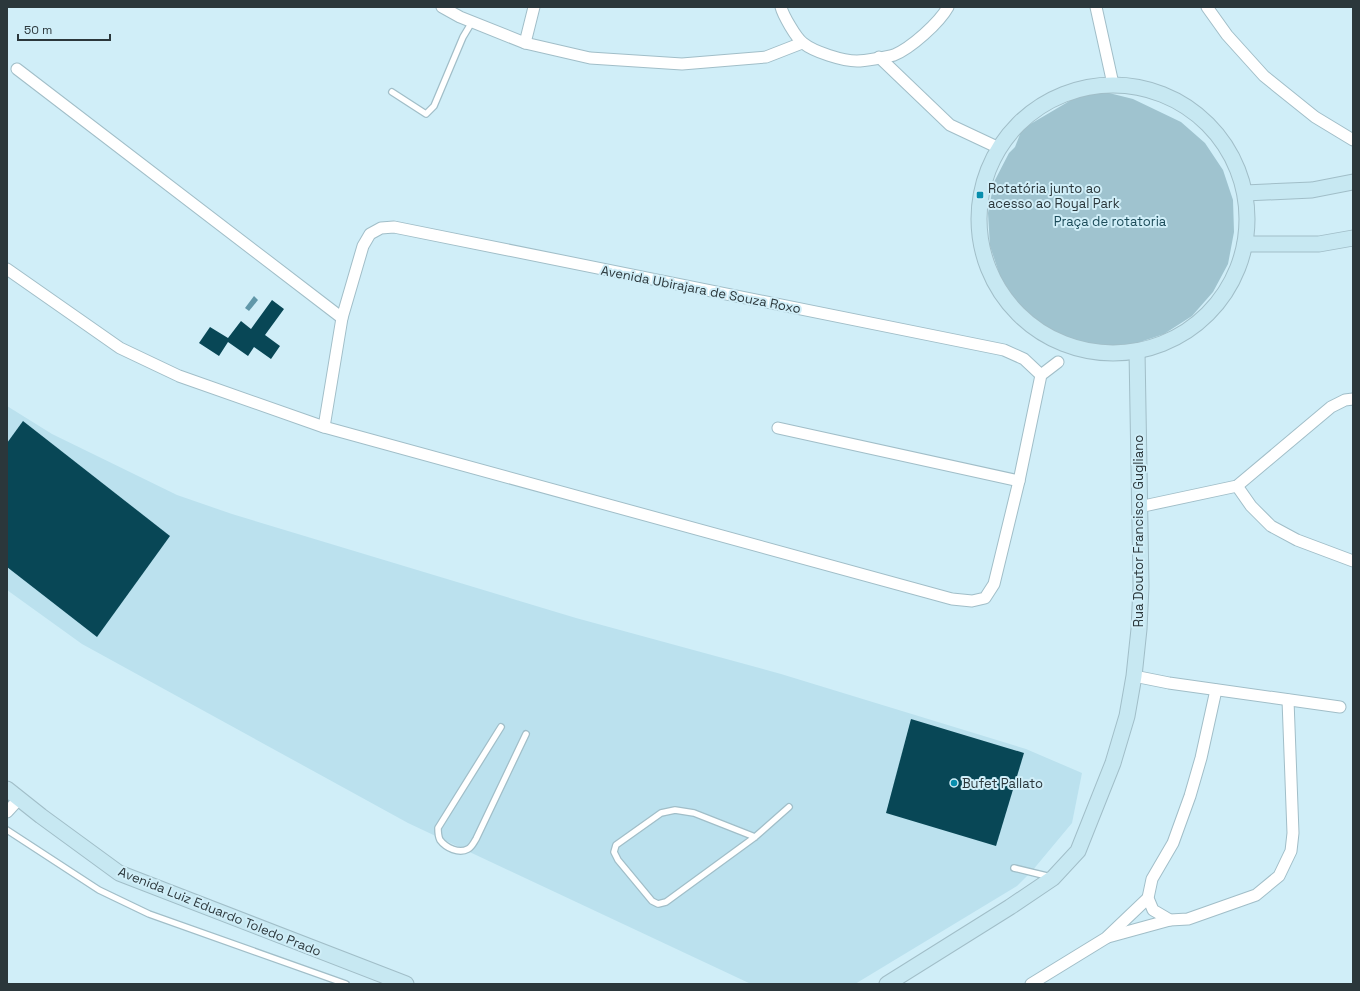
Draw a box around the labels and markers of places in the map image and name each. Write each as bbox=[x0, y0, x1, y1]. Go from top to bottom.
place label: Rotatória junto ao acesso ao Royal Park bbox=[988, 180, 1120, 212]
marker: Rotatória junto ao acesso ao Royal Park bbox=[975, 190, 985, 200]
place label: Bufet Pallato bbox=[962, 775, 1043, 792]
marker: Bufet Pallato bbox=[949, 778, 959, 788]

